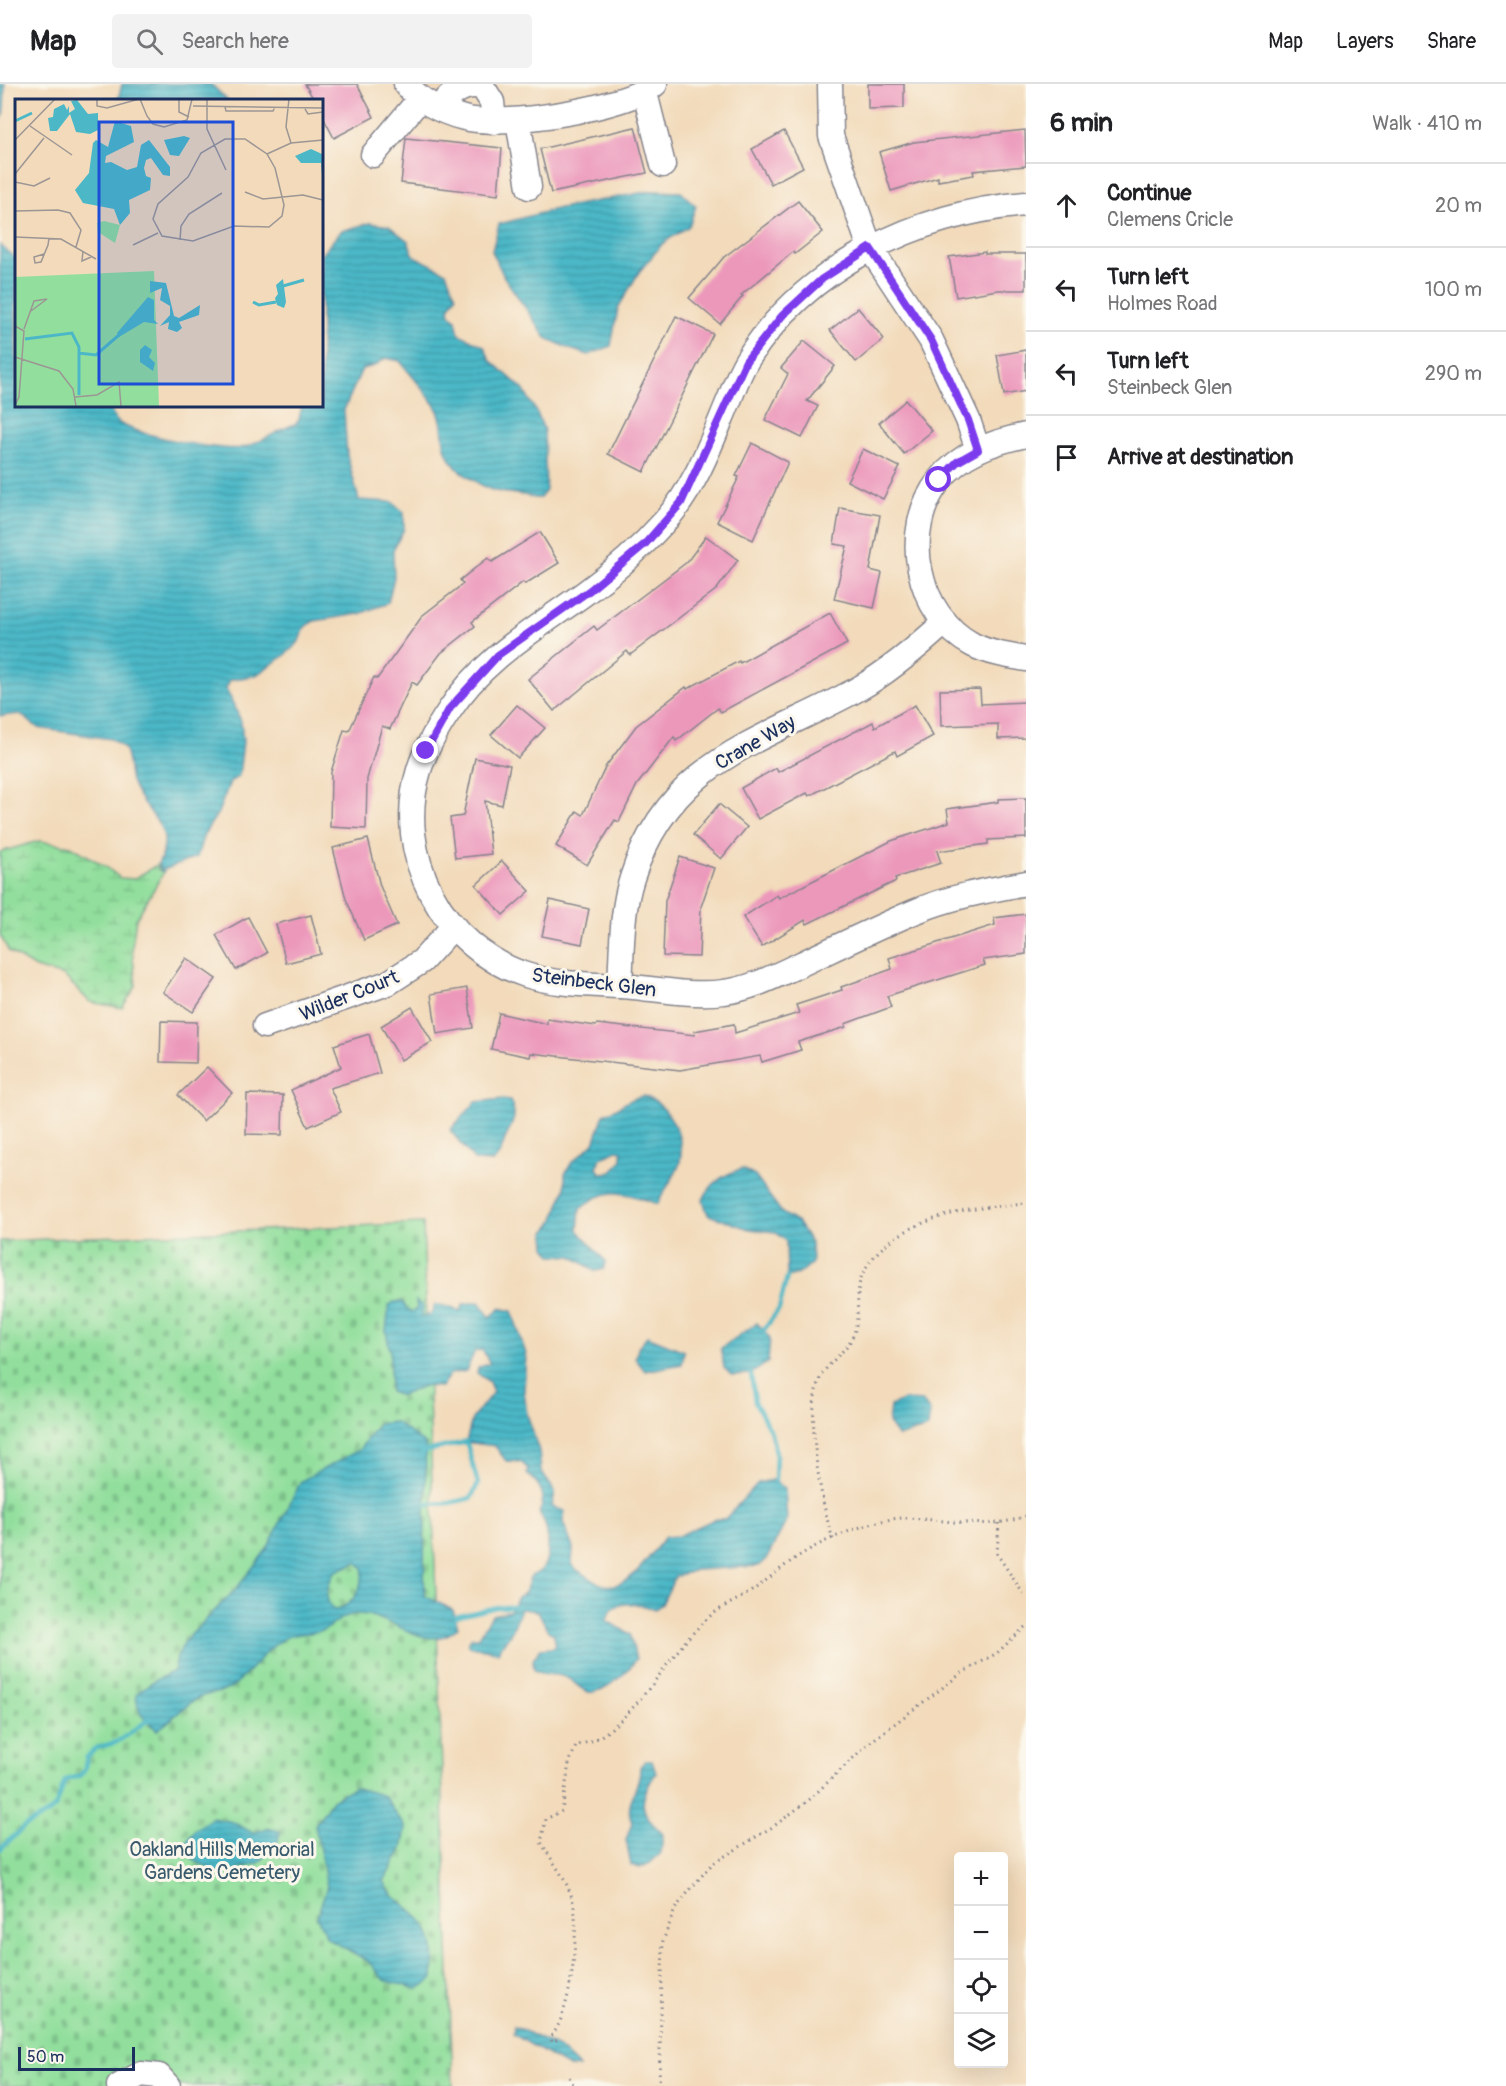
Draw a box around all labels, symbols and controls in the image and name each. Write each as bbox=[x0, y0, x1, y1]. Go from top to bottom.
search box bbox=[112, 14, 532, 68]
text: Map bbox=[30, 24, 76, 59]
icon: search bbox=[133, 25, 166, 58]
text: Search here bbox=[181, 27, 289, 55]
text: Map bbox=[1268, 28, 1303, 55]
text: Layers bbox=[1336, 28, 1394, 55]
text: Share bbox=[1427, 28, 1476, 55]
inset map bbox=[15, 99, 322, 406]
text: 6 min bbox=[1050, 107, 1113, 139]
text: Walk · 410 m bbox=[1372, 111, 1482, 136]
text: Continue bbox=[1107, 179, 1191, 207]
icon: ahead bbox=[1050, 189, 1083, 222]
text: 20 m bbox=[1435, 193, 1482, 218]
text: Clemens Cricle bbox=[1107, 207, 1233, 232]
text: Turn left bbox=[1107, 263, 1189, 291]
icon: left bbox=[1050, 273, 1083, 306]
text: 100 m bbox=[1425, 277, 1482, 302]
text: Holmes Road bbox=[1107, 291, 1217, 316]
text: Turn left bbox=[1107, 347, 1189, 375]
icon: left bbox=[1050, 357, 1083, 390]
text: 290 m bbox=[1425, 361, 1482, 386]
text: Steinbeck Glen bbox=[1107, 375, 1232, 400]
icon: arrive bbox=[1050, 441, 1083, 474]
text: Arrive at destination bbox=[1107, 443, 1293, 471]
route start bbox=[925, 466, 951, 492]
street label: Crane Way bbox=[711, 709, 800, 775]
route end bbox=[412, 737, 438, 763]
street label: Steinbeck Glen bbox=[530, 962, 658, 1003]
street label: Wilder Court bbox=[296, 964, 403, 1027]
park label: Oakland Hills Memorial Gardens Cemetery bbox=[129, 1837, 315, 1885]
map controls bbox=[954, 1852, 1008, 2068]
button: + bbox=[954, 1852, 1008, 1906]
button: − bbox=[954, 1906, 1008, 1960]
button: locate bbox=[954, 1960, 1008, 2014]
button: layers bbox=[954, 2014, 1008, 2068]
scale bar bbox=[18, 2044, 135, 2072]
text: 50 m bbox=[27, 2047, 64, 2067]

